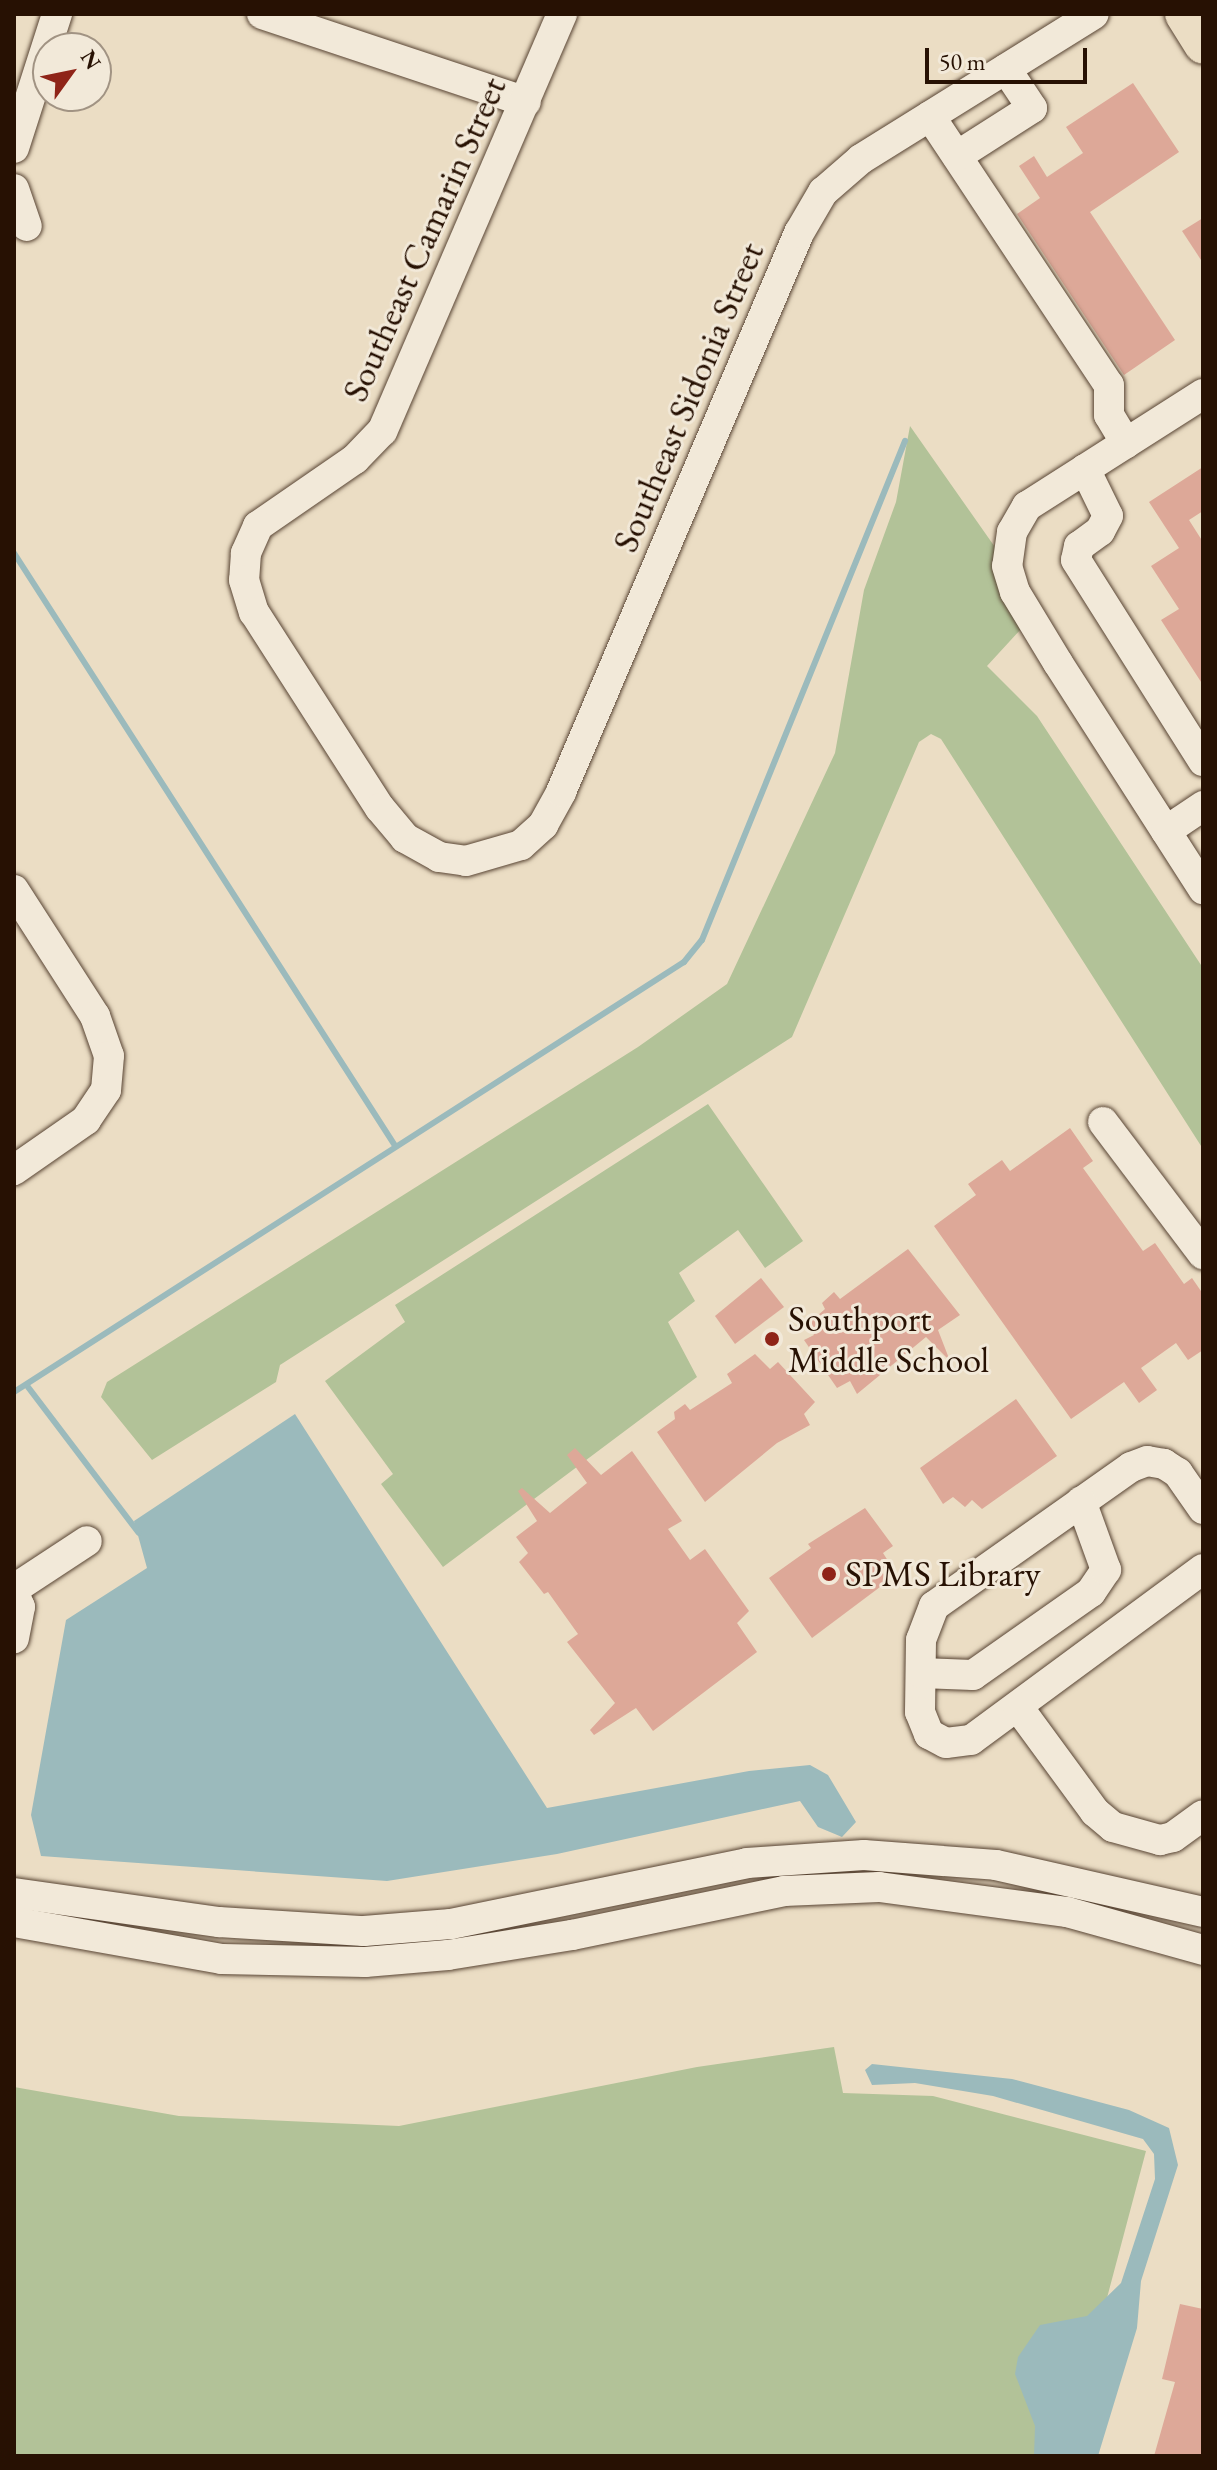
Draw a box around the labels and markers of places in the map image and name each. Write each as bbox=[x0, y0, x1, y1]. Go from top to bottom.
place label: Southport Middle School bbox=[788, 1296, 989, 1381]
marker: Southport Middle School bbox=[763, 1330, 781, 1348]
place label: SPMS Library bbox=[845, 1552, 1041, 1596]
marker: SPMS Library bbox=[820, 1565, 838, 1583]

